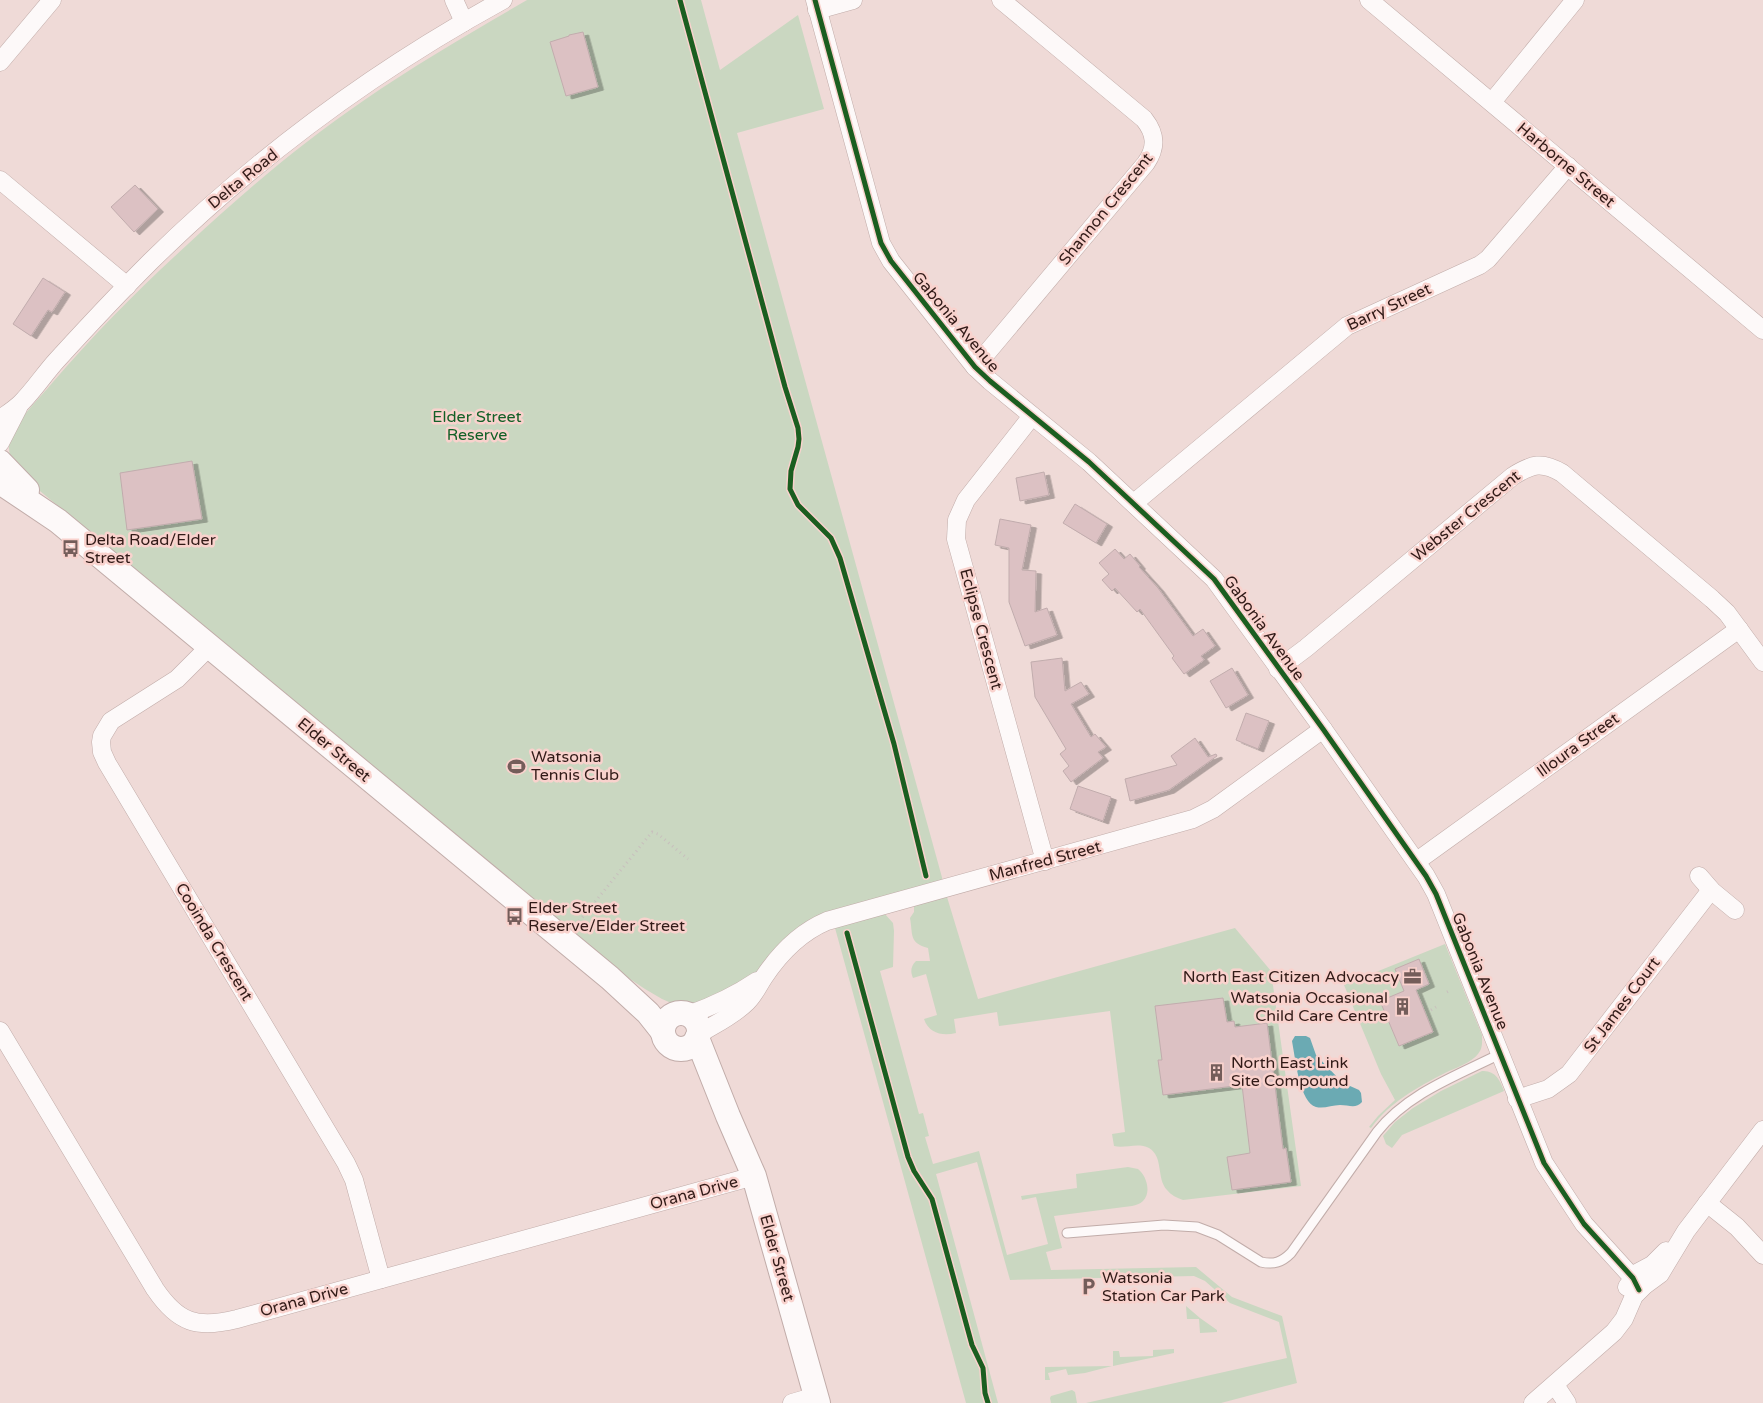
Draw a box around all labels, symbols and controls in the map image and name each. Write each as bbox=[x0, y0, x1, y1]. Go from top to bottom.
street label: Harborne Street bbox=[1513, 118, 1619, 212]
street label: Delta Road bbox=[204, 145, 282, 213]
street label: Shannon Crescent bbox=[1055, 149, 1157, 269]
street label: Gabonia Avenue bbox=[908, 268, 1004, 376]
street label: Barry Street bbox=[1344, 279, 1434, 335]
park label: Elder Street Reserve bbox=[432, 407, 522, 445]
street label: Webster Crescent bbox=[1407, 466, 1525, 566]
place label: Delta Road/Elder Street bbox=[85, 530, 217, 568]
bus stop icon: Delta Road/Elder Street bbox=[61, 539, 81, 559]
street label: Eclipse Crescent bbox=[955, 566, 1007, 692]
street label: Gabonia Avenue bbox=[1219, 572, 1309, 684]
street label: Illoura Street bbox=[1533, 708, 1623, 782]
street label: Elder Street bbox=[293, 714, 375, 786]
place label: Watsonia Tennis Club bbox=[531, 747, 619, 785]
sports icon: Watsonia Tennis Club bbox=[507, 756, 527, 776]
street label: Manfred Street bbox=[987, 836, 1103, 886]
street label: Cooinda Crescent bbox=[171, 879, 257, 1005]
place label: Elder Street Reserve/Elder Street bbox=[528, 898, 685, 936]
bus stop icon: Elder Street Reserve/Elder Street bbox=[504, 907, 524, 927]
street label: Gabonia Avenue bbox=[1447, 909, 1513, 1033]
street label: St James Court bbox=[1580, 953, 1664, 1057]
place label: North East Citizen Advocacy bbox=[1183, 967, 1399, 987]
office icon: North East Citizen Advocacy bbox=[1403, 967, 1423, 987]
place label: Watsonia Occasional Child Care Centre bbox=[1230, 988, 1388, 1026]
building icon: Watsonia Occasional Child Care Centre bbox=[1392, 997, 1412, 1017]
place label: North East Link Site Compound bbox=[1231, 1053, 1349, 1091]
building icon: North East Link Site Compound bbox=[1207, 1062, 1227, 1082]
street label: Orana Drive bbox=[648, 1172, 740, 1214]
street label: Elder Street bbox=[755, 1212, 799, 1304]
place label: Watsonia Station Car Park bbox=[1102, 1268, 1225, 1306]
parking icon: Watsonia Station Car Park bbox=[1078, 1277, 1098, 1297]
street label: Orana Drive bbox=[258, 1279, 350, 1321]

